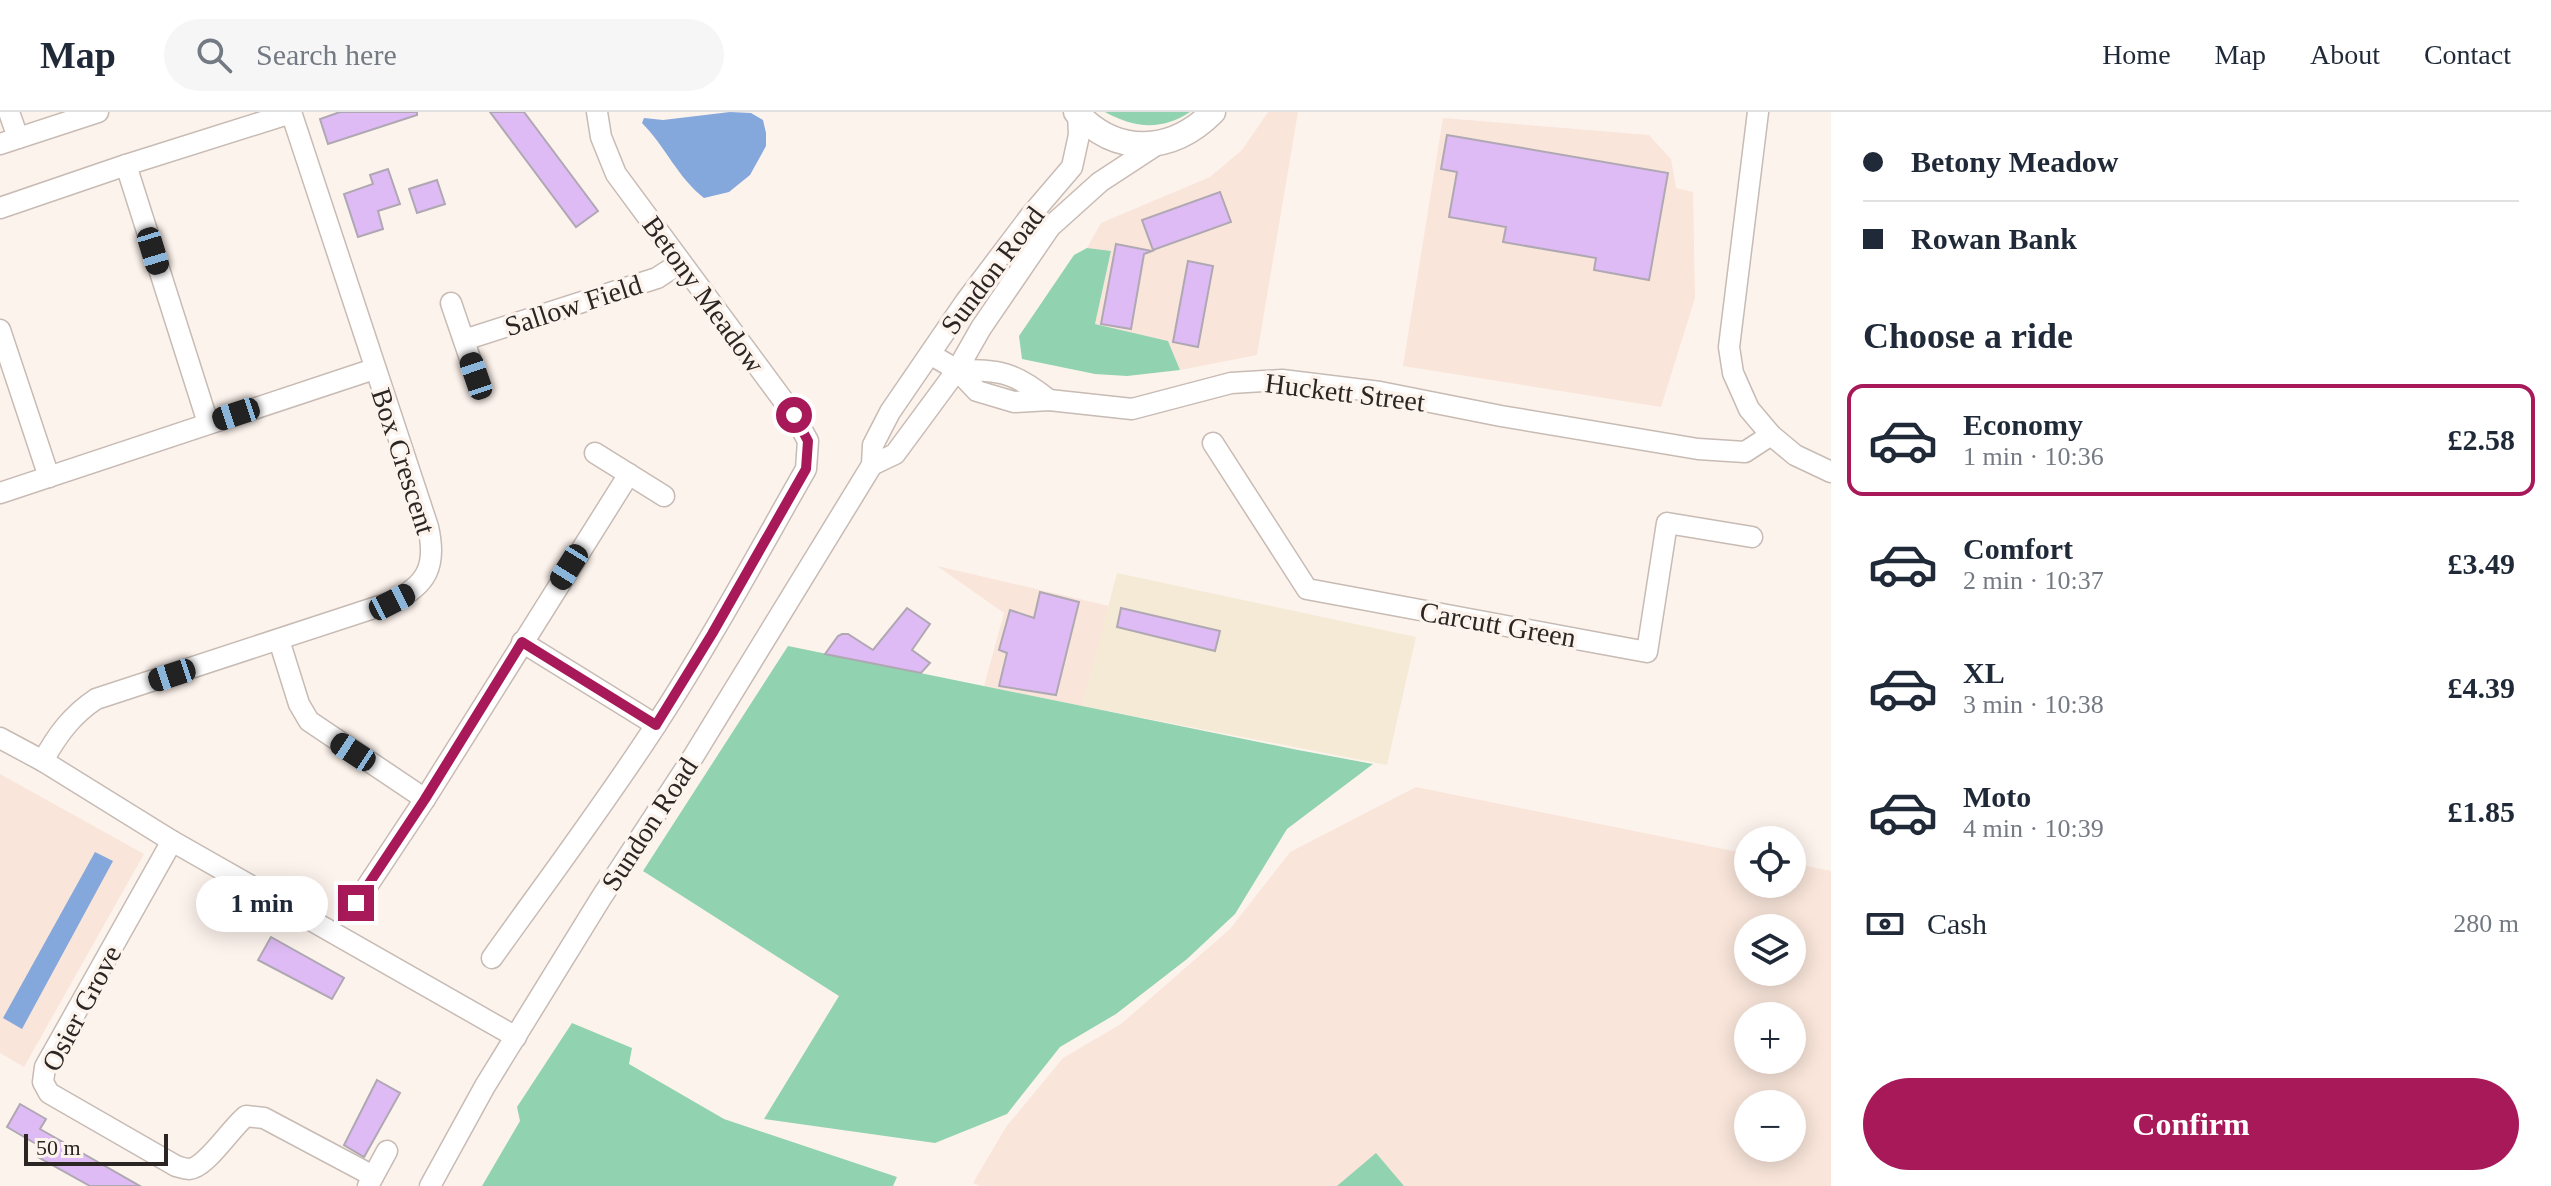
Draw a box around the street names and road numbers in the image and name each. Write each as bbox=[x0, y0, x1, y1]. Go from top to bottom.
street label: Sundon Road bbox=[934, 200, 1050, 340]
street label: Betony Meadow bbox=[636, 210, 771, 379]
street label: Sallow Field bbox=[501, 269, 646, 342]
street label: Huckett Street bbox=[1263, 367, 1427, 418]
street label: Box Crescent bbox=[365, 384, 442, 538]
street label: Carcutt Green bbox=[1418, 596, 1578, 653]
street label: Sundon Road bbox=[595, 752, 704, 896]
street label: Osier Grove bbox=[35, 940, 127, 1076]

